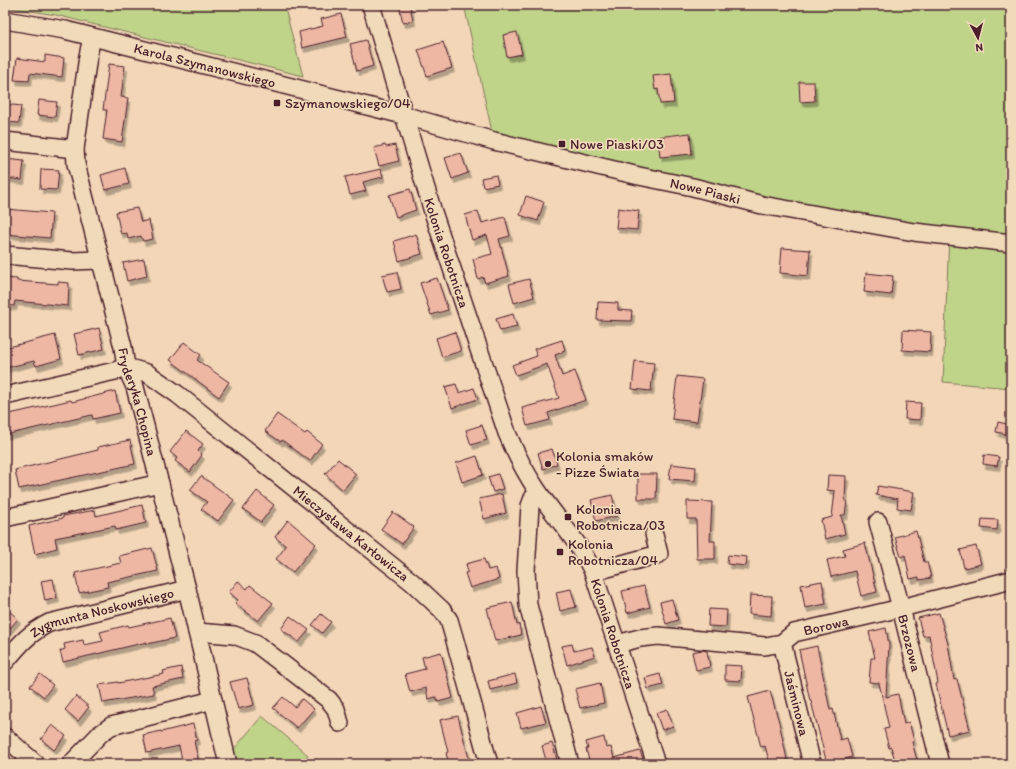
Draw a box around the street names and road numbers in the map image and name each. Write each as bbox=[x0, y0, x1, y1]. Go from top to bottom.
street label: Karola Szymanowskiego bbox=[132, 39, 277, 91]
street label: Nowe Piaski bbox=[669, 174, 742, 208]
street label: Kolonia Robotnicza bbox=[421, 196, 473, 310]
street label: Fryderyka Chopina bbox=[115, 346, 161, 458]
street label: Mieczysława Karłowicza bbox=[290, 482, 413, 585]
street label: Kolonia Robotnicza bbox=[587, 576, 639, 691]
street label: Zygmunta Noskowskiego bbox=[26, 584, 176, 641]
street label: Borowa bbox=[802, 612, 851, 639]
street label: Brzozowa bbox=[894, 612, 925, 674]
street label: Jaśminowa bbox=[781, 669, 813, 738]

